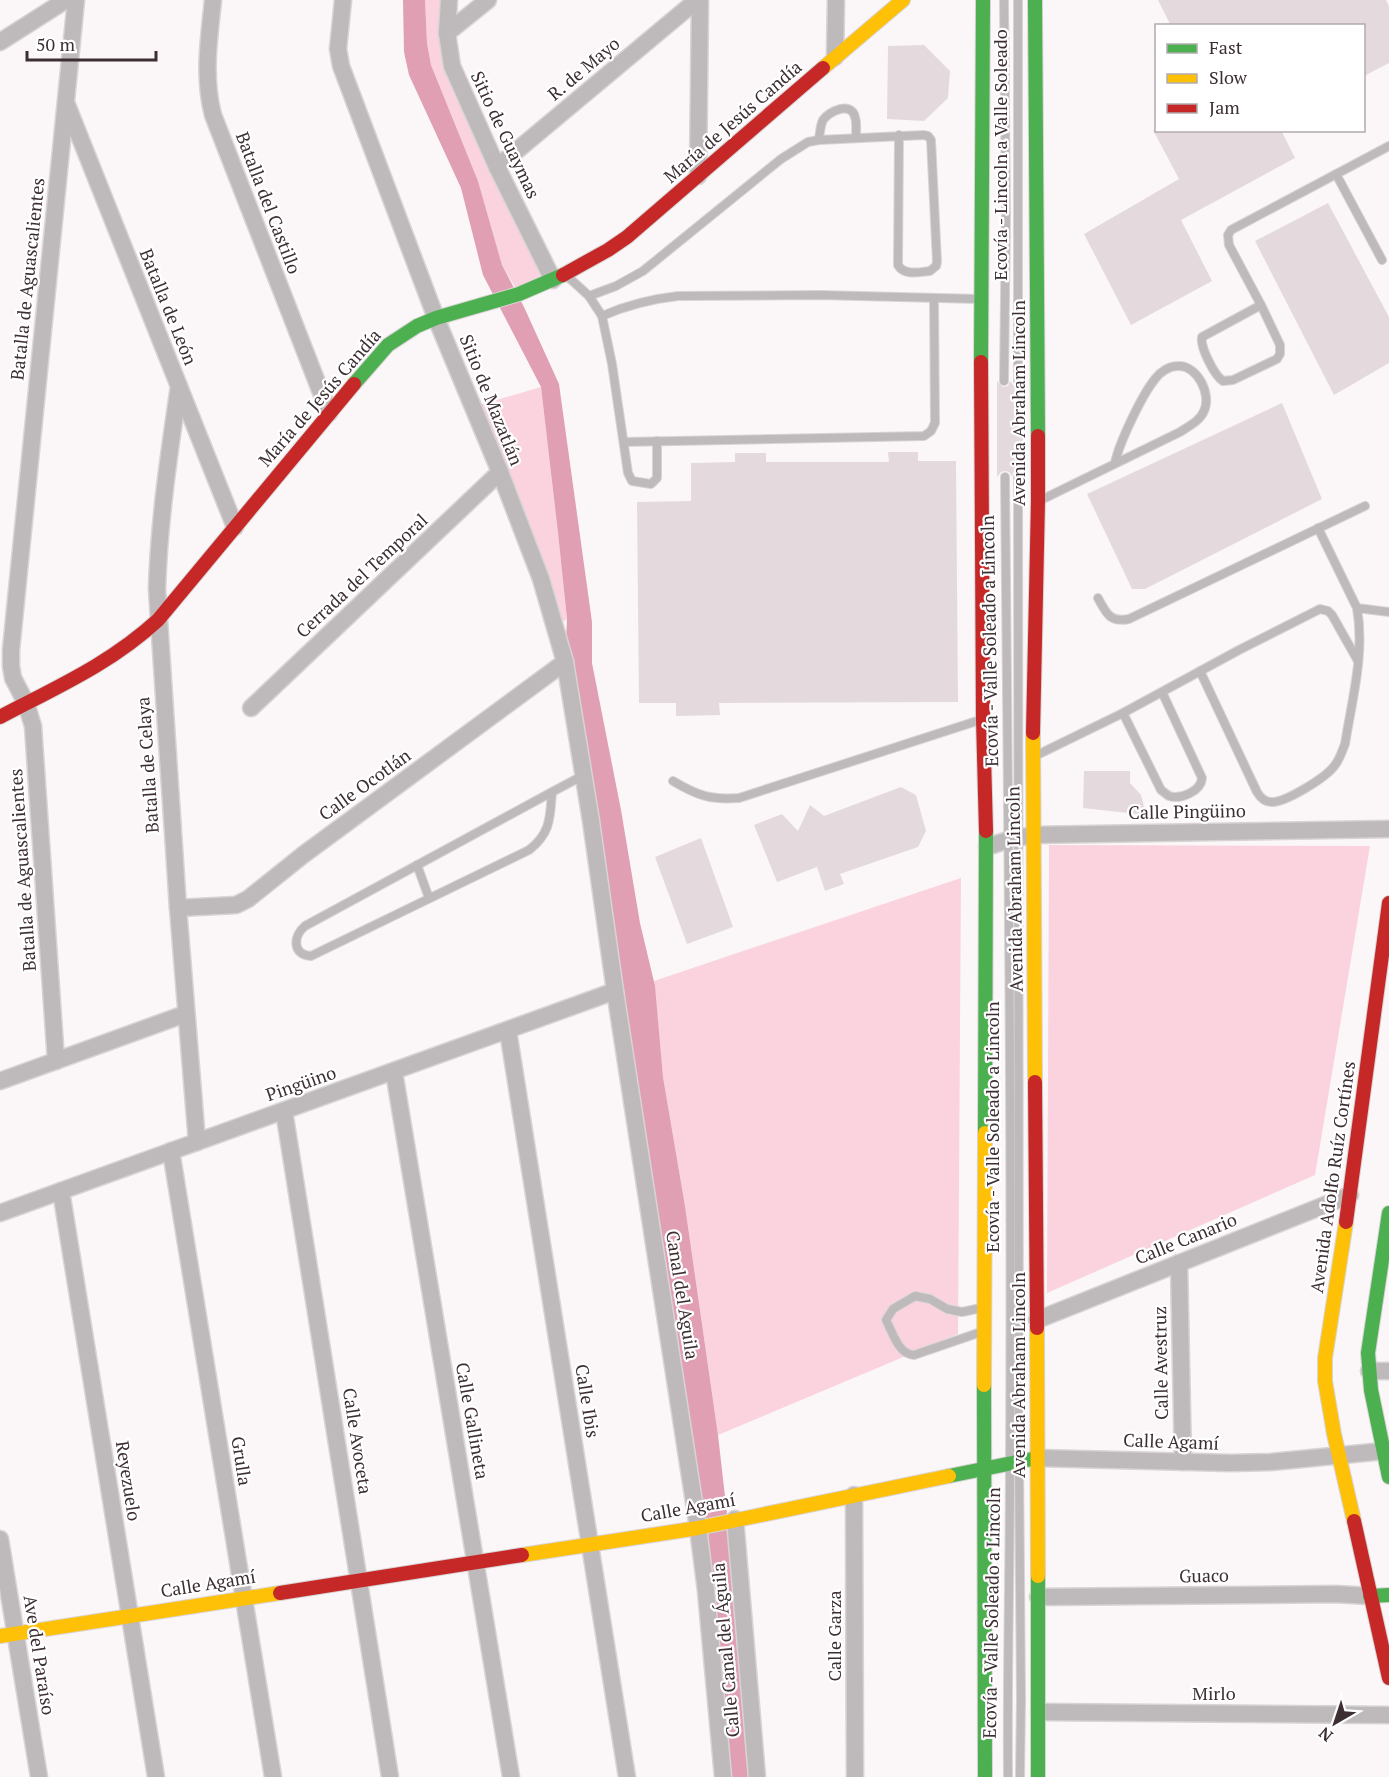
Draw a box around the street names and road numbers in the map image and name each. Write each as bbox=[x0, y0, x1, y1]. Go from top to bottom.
street label: Ecovía - Lincoln a Valle Soleado bbox=[988, 29, 1012, 281]
street label: R. de Mayo bbox=[542, 31, 624, 105]
street label: María de Jesús Candía bbox=[658, 55, 806, 188]
street label: Sitio de Guaymas bbox=[466, 67, 546, 202]
street label: Batalla del Castillo bbox=[231, 128, 307, 277]
street label: Batalla de Aguascalientes bbox=[4, 177, 50, 381]
street label: Batalla de León bbox=[135, 245, 203, 369]
street label: Avenida Abraham Lincoln bbox=[1006, 300, 1030, 506]
street label: María de Jesús Candía bbox=[253, 323, 386, 471]
street label: Sitio de Mazatlán bbox=[455, 331, 529, 469]
street label: Cerrada del Temporal bbox=[290, 508, 432, 643]
street label: Ecovía - Valle Soleado a Lincoln bbox=[975, 515, 1003, 767]
street label: Batalla de Celaya bbox=[130, 696, 164, 834]
street label: Calle Ocotlán bbox=[314, 743, 415, 826]
street label: Batalla de Aguascalientes bbox=[3, 768, 41, 972]
street label: Avenida Abraham Lincoln bbox=[1000, 786, 1028, 992]
street label: Calle Pingüino bbox=[1128, 798, 1246, 824]
street label: Ecovía - Valle Soleado a Lincoln bbox=[980, 1001, 1004, 1253]
street label: Avenida Adolfo Ruíz Cortínes bbox=[1304, 1059, 1360, 1294]
street label: Pingüino bbox=[262, 1060, 339, 1106]
street label: Calle Canario bbox=[1131, 1207, 1240, 1269]
street label: Canal del Aguila bbox=[661, 1229, 705, 1361]
street label: Avenida Abraham Lincoln bbox=[1006, 1272, 1030, 1478]
street label: Calle Avestruz bbox=[1147, 1306, 1173, 1420]
street label: Calle Gallineta bbox=[451, 1361, 495, 1481]
street label: Calle Ibis bbox=[570, 1362, 606, 1439]
street label: Calle Avoceta bbox=[338, 1386, 378, 1496]
street label: Calle Agamí bbox=[1123, 1427, 1220, 1455]
street label: Grulla bbox=[226, 1434, 258, 1487]
street label: Reyezuelo bbox=[111, 1439, 147, 1523]
street label: Calle Agamí bbox=[639, 1487, 738, 1527]
street label: Ecovía - Valle Soleado a Lincoln bbox=[977, 1487, 1005, 1739]
street label: Calle Canal del Águila bbox=[705, 1562, 745, 1738]
street label: Guaco bbox=[1179, 1563, 1229, 1587]
street label: Calle Agamí bbox=[159, 1564, 258, 1602]
street label: Calle Garza bbox=[822, 1590, 846, 1682]
street label: Ave del Paraíso bbox=[19, 1593, 61, 1717]
street label: Mirlo bbox=[1192, 1681, 1236, 1705]

